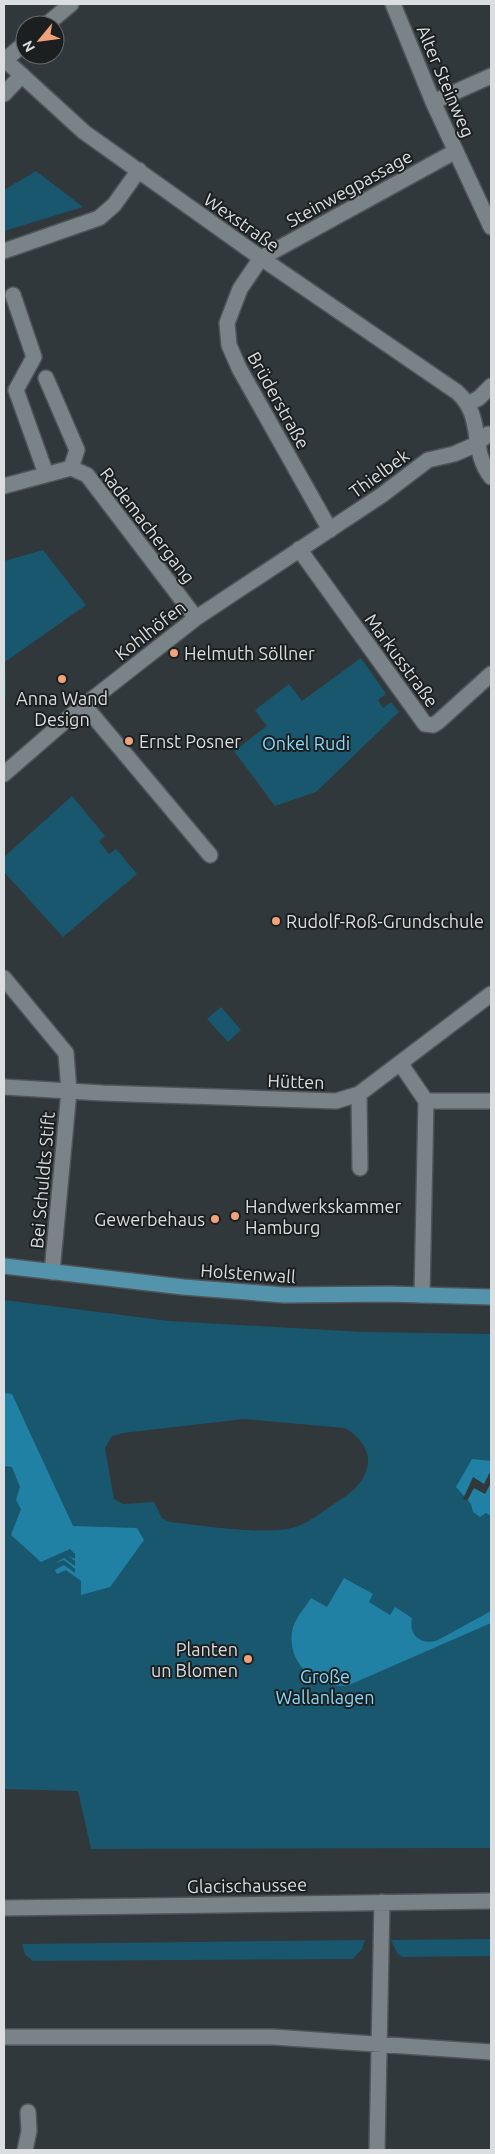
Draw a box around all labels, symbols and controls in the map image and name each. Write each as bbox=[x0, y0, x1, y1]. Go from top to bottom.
north arrow bbox=[15, 15, 65, 65]
street label: Alter Steinweg bbox=[413, 22, 479, 140]
text: N bbox=[19, 38, 38, 55]
street label: Steinwegpassage bbox=[283, 145, 415, 231]
street label: Wexstraße bbox=[201, 189, 283, 255]
street label: Brüderstraße bbox=[244, 348, 314, 452]
street label: Thielbek bbox=[345, 445, 413, 501]
street label: Rademachergang bbox=[97, 463, 199, 587]
street label: Kohlhöfen bbox=[111, 596, 189, 664]
street label: Markusstraße bbox=[361, 609, 443, 711]
place label: Helmuth Söllner bbox=[184, 643, 315, 663]
marker: Helmuth Söllner bbox=[168, 647, 180, 659]
marker: Anna Wand Design bbox=[56, 673, 68, 685]
place label: Anna Wand Design bbox=[16, 688, 108, 729]
place label: Ernst Posner bbox=[139, 731, 241, 751]
park label: Onkel Rudi bbox=[262, 733, 350, 753]
marker: Ernst Posner bbox=[123, 735, 135, 747]
place label: Rudolf-Roß-Grundschule bbox=[286, 911, 484, 931]
marker: Rudolf-Roß-Grundschule bbox=[270, 915, 282, 927]
street label: Hütten bbox=[267, 1070, 325, 1092]
street label: Bei Schuldts Stift bbox=[26, 1111, 58, 1249]
place label: Handwerkskammer Hamburg bbox=[245, 1196, 402, 1237]
place label: Gewerbehaus bbox=[94, 1209, 205, 1229]
marker: Handwerkskammer Hamburg bbox=[229, 1210, 241, 1222]
marker: Gewerbehaus bbox=[209, 1213, 221, 1225]
street label: Holstenwall bbox=[200, 1260, 297, 1286]
place label: Planten un Blomen bbox=[151, 1639, 238, 1680]
marker: Planten un Blomen bbox=[242, 1653, 254, 1665]
park label: Große Wallanlagen bbox=[275, 1666, 375, 1707]
street label: Glacischaussee bbox=[187, 1874, 307, 1896]

